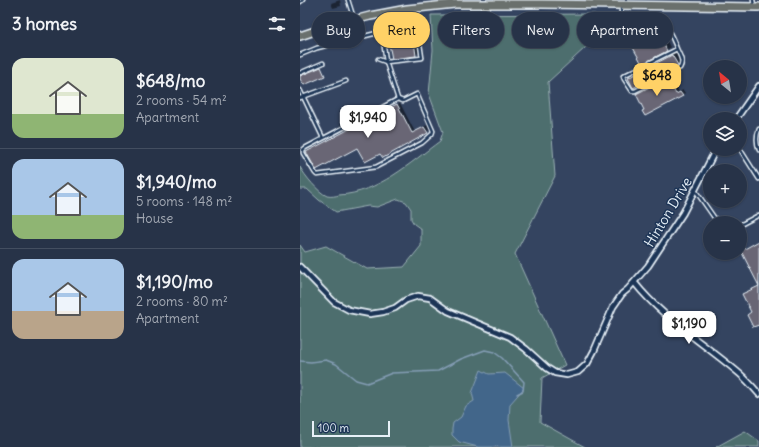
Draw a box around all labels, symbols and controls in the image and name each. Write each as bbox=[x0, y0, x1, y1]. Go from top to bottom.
chip: Buy bbox=[312, 12, 365, 48]
chip: Rent bbox=[373, 12, 430, 48]
chip: Filters bbox=[438, 12, 504, 48]
chip: New bbox=[512, 12, 569, 48]
chip: Apartment bbox=[577, 12, 673, 48]
text: 3 homes bbox=[12, 13, 77, 35]
icon: filters bbox=[266, 13, 288, 35]
north arrow bbox=[703, 60, 747, 104]
map controls bbox=[703, 60, 747, 260]
pin: $648 bbox=[633, 63, 681, 97]
text: $648 bbox=[642, 67, 672, 84]
text: $648/mo bbox=[136, 70, 205, 92]
icon: home bbox=[44, 74, 92, 122]
text: 2 rooms · 54 m² bbox=[136, 92, 227, 109]
pin: $1,940 bbox=[335, 105, 401, 139]
text: Apartment bbox=[136, 109, 199, 126]
text: $1,940 bbox=[349, 109, 387, 126]
button: layers bbox=[703, 112, 747, 156]
button: + bbox=[703, 164, 747, 208]
text: $1,940/mo bbox=[136, 171, 216, 193]
street label: Hinton Drive bbox=[640, 174, 696, 250]
icon: home bbox=[44, 175, 92, 223]
text: 5 rooms · 148 m² bbox=[136, 193, 232, 210]
text: House bbox=[136, 210, 173, 227]
button: − bbox=[703, 216, 747, 260]
text: $1,190/mo bbox=[136, 271, 213, 293]
icon: home bbox=[44, 275, 92, 323]
text: 2 rooms · 80 m² bbox=[136, 293, 228, 310]
text: Apartment bbox=[136, 310, 199, 327]
pin: $1,190 bbox=[656, 311, 722, 345]
text: $1,190 bbox=[671, 315, 707, 332]
scale bar bbox=[312, 419, 390, 438]
text: 100 m bbox=[318, 421, 349, 435]

